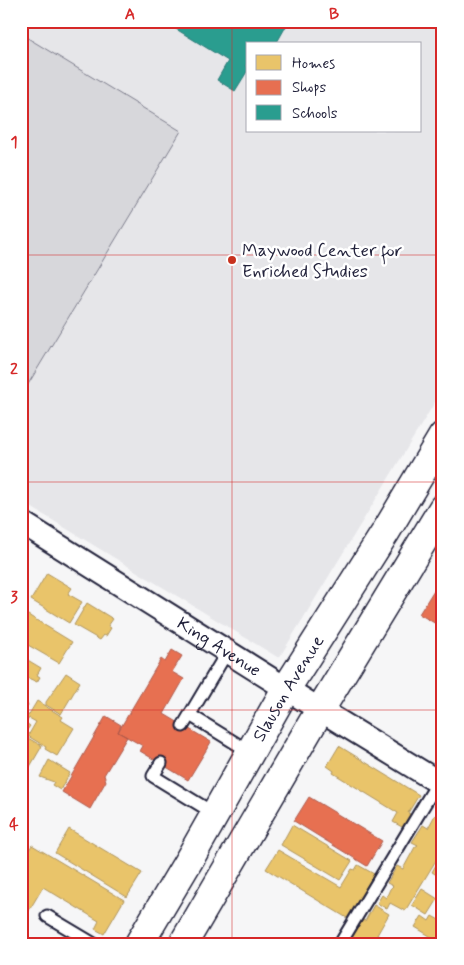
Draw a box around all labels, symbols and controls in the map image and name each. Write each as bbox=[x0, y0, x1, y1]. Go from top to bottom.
text: A bbox=[125, 4, 135, 25]
text: B bbox=[329, 4, 339, 25]
legend bbox=[246, 42, 422, 132]
text: Homes bbox=[292, 54, 335, 74]
text: Shops bbox=[292, 78, 327, 98]
text: Schools bbox=[292, 104, 338, 124]
text: 1 bbox=[10, 132, 18, 153]
place label: Maywood Center for Enriched Studies bbox=[242, 239, 403, 284]
marker: Maywood Center for Enriched Studies bbox=[226, 254, 238, 266]
text: 2 bbox=[10, 359, 18, 380]
text: 3 bbox=[10, 587, 18, 608]
street label: King Avenue bbox=[172, 612, 265, 683]
street label: Slauson Avenue bbox=[248, 631, 330, 746]
text: 4 bbox=[9, 814, 19, 835]

